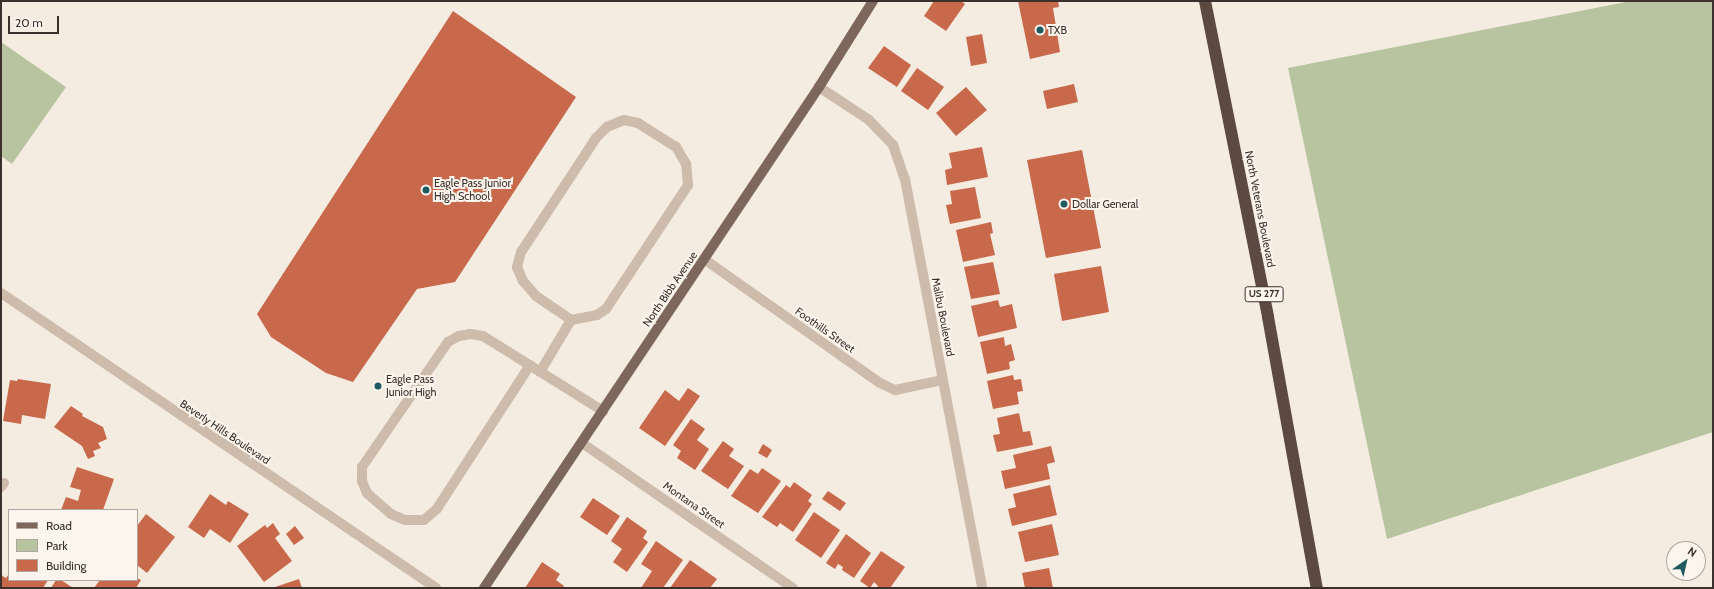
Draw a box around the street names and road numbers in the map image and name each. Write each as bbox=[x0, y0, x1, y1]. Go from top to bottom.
street label: North Veterans Boulevard bbox=[1242, 149, 1278, 269]
street label: North Bibb Avenue bbox=[640, 249, 700, 329]
street label: Malibu Boulevard bbox=[929, 276, 957, 358]
road number: US 277 bbox=[1244, 286, 1284, 302]
street label: Foothills Street bbox=[793, 305, 857, 355]
street label: Beverly Hills Boulevard bbox=[177, 397, 273, 467]
street label: Montana Street bbox=[661, 479, 727, 531]

